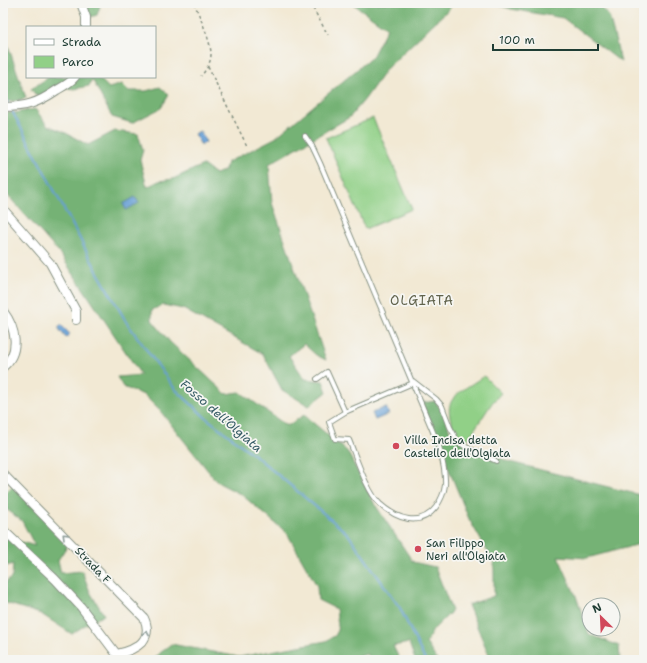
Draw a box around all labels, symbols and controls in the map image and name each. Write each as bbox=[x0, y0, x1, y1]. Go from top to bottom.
legend bbox=[26, 26, 156, 78]
scale bar bbox=[493, 26, 598, 52]
text: 100 m bbox=[499, 32, 535, 48]
text: Strada bbox=[62, 34, 102, 50]
text: Parco bbox=[62, 54, 94, 70]
district label: OLGIATA bbox=[390, 292, 454, 309]
water label: Fosso dell’Olgiata bbox=[177, 376, 265, 456]
place label: Villa Incisa detta Castello dell'Olgiata bbox=[404, 433, 510, 461]
marker: Villa Incisa detta Castello dell'Olgiata bbox=[391, 441, 401, 451]
one-way arrow bbox=[62, 533, 70, 541]
place label: San Filippo Neri all'Olgiata bbox=[426, 536, 506, 564]
street label: Strada F bbox=[71, 544, 114, 587]
marker: San Filippo Neri all'Olgiata bbox=[413, 544, 423, 554]
north arrow bbox=[581, 597, 621, 637]
text: N bbox=[590, 600, 604, 617]
one-way arrow bbox=[141, 629, 149, 636]

